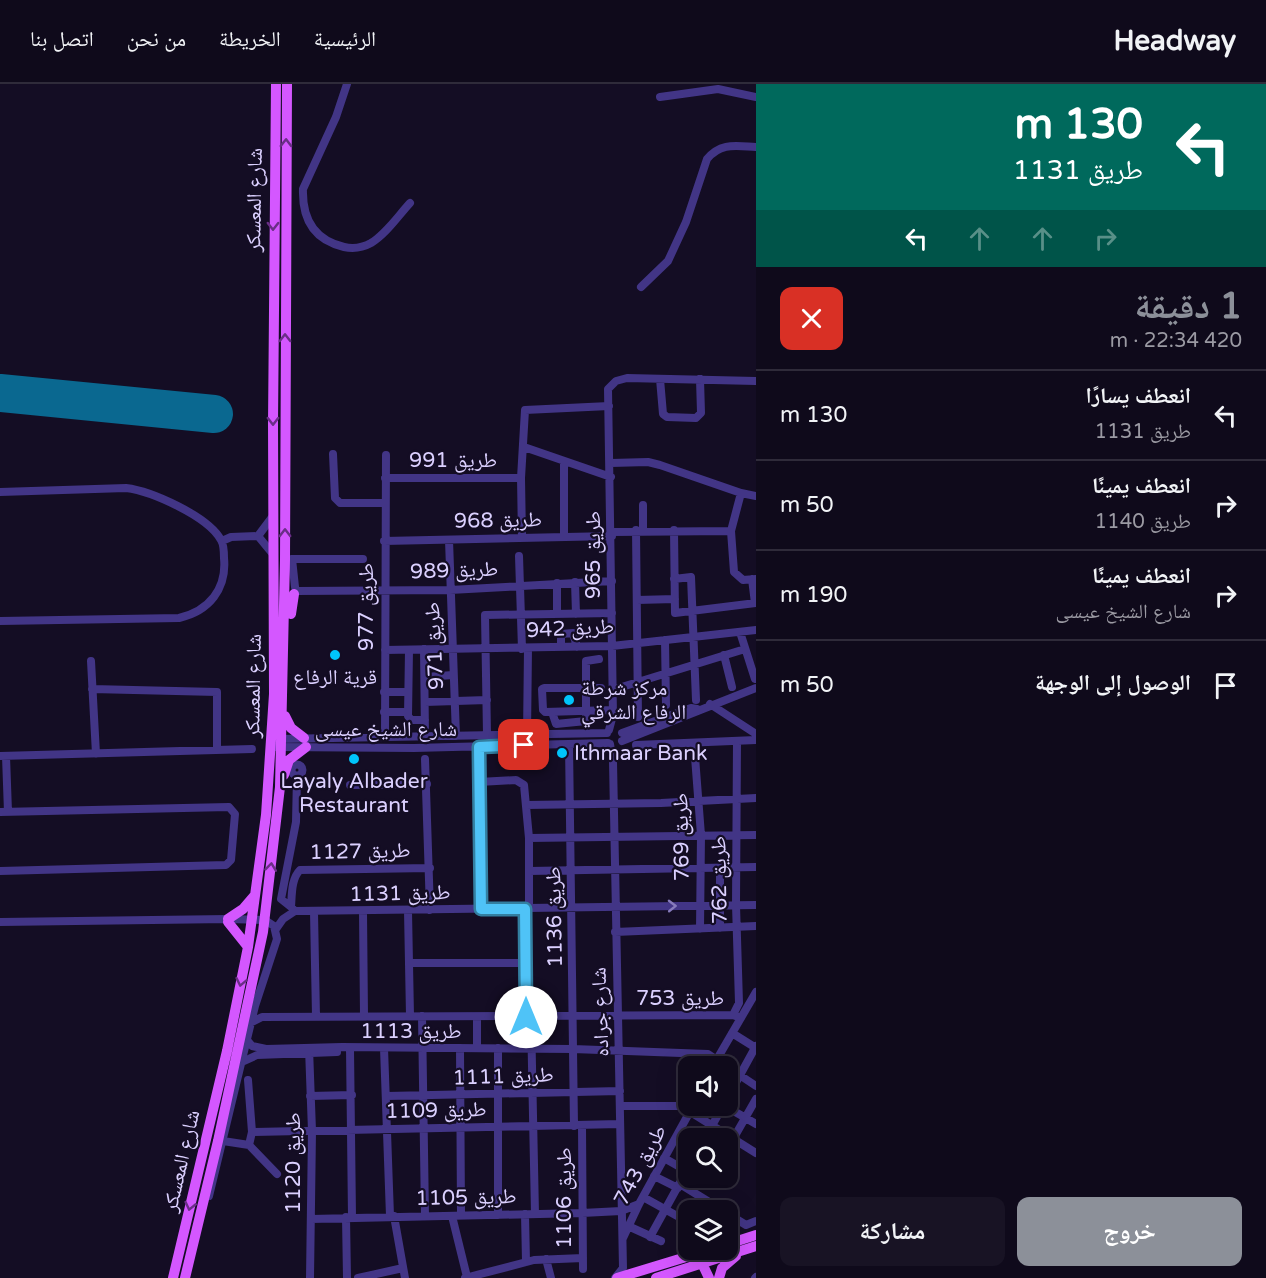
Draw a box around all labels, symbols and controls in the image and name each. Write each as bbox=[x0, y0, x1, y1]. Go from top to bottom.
text: Headway bbox=[1113, 24, 1236, 58]
text: اتصل بنا bbox=[30, 27, 94, 52]
text: من نحن bbox=[127, 27, 186, 52]
text: الخريطة bbox=[219, 27, 281, 52]
text: الرئيسية bbox=[314, 27, 376, 52]
text: 130 m bbox=[1014, 99, 1143, 150]
icon: left bbox=[1164, 108, 1242, 186]
one-way arrow bbox=[280, 139, 292, 148]
street label: شارع المعسكر bbox=[241, 148, 268, 253]
text: طريق 1131 bbox=[1013, 154, 1143, 187]
one-way arrow bbox=[267, 222, 279, 231]
icon: left bbox=[900, 222, 933, 255]
icon: ahead bbox=[963, 222, 996, 255]
icon: ahead bbox=[1026, 222, 1059, 255]
icon: right bbox=[1089, 222, 1122, 255]
text: 1 دقيقة bbox=[1134, 285, 1242, 328]
button: close bbox=[780, 287, 843, 350]
text: 420 m · 22:34 bbox=[1110, 329, 1242, 353]
one-way arrow bbox=[279, 334, 291, 343]
text: انعطف يسارًا bbox=[1086, 383, 1191, 409]
icon: left bbox=[1209, 399, 1242, 432]
text: 130 m bbox=[780, 402, 847, 428]
one-way arrow bbox=[267, 417, 279, 426]
text: طريق 1131 bbox=[1095, 420, 1191, 444]
street label: طريق 991 bbox=[409, 448, 497, 473]
text: انعطف يمينًا bbox=[1092, 473, 1191, 499]
icon: right bbox=[1209, 489, 1242, 522]
text: 50 m bbox=[780, 492, 834, 518]
street label: طريق 968 bbox=[454, 507, 542, 534]
text: طريق 1140 bbox=[1095, 510, 1191, 534]
street label: طريق 965 bbox=[581, 511, 606, 599]
one-way arrow bbox=[279, 529, 291, 538]
street label: طريق 989 bbox=[410, 556, 498, 585]
street label: طريق 977 bbox=[354, 563, 379, 651]
text: انعطف يمينًا bbox=[1092, 563, 1191, 589]
icon: right bbox=[1209, 579, 1242, 612]
text: 190 m bbox=[780, 582, 847, 608]
text: شارع الشيخ عيسى bbox=[1056, 600, 1191, 624]
street label: طريق 971 bbox=[420, 601, 449, 691]
street label: طريق 942 bbox=[525, 614, 615, 643]
street label: شارع المعسكر bbox=[240, 634, 267, 739]
marker: قرية الرفاع bbox=[328, 648, 342, 662]
place label: قرية الرفاع bbox=[293, 665, 377, 690]
icon: arrive bbox=[1209, 669, 1242, 702]
text: الوصول إلى الوجهة bbox=[1035, 670, 1191, 696]
text: 50 m bbox=[780, 672, 834, 698]
place label: مركز شرطة الرفاع الشرقي bbox=[581, 676, 686, 728]
marker: مركز شرطة الرفاع الشرقي bbox=[562, 693, 576, 707]
street label: شارع الشيخ عيسى bbox=[315, 717, 457, 742]
pin bbox=[498, 719, 549, 770]
icon: arrive bbox=[507, 728, 540, 761]
place label: Ithmaar Bank bbox=[574, 741, 708, 766]
marker: Ithmaar Bank bbox=[555, 746, 569, 760]
marker: Layaly Albader Restaurant bbox=[347, 752, 361, 766]
place label: Layaly Albader Restaurant bbox=[280, 769, 428, 818]
street label: طريق 769 bbox=[668, 793, 695, 881]
street label: طريق 762 bbox=[706, 836, 733, 924]
street label: طريق 1127 bbox=[309, 838, 411, 865]
one-way arrow bbox=[264, 863, 277, 872]
street label: طريق 1136 bbox=[541, 866, 568, 968]
street label: طريق 1131 bbox=[349, 880, 451, 907]
one-way arrow bbox=[668, 900, 677, 912]
street label: شارع جراده bbox=[586, 967, 615, 1057]
one-way arrow bbox=[235, 977, 248, 987]
position arrow bbox=[494, 985, 558, 1049]
street label: طريق 753 bbox=[636, 986, 724, 1011]
street label: طريق 1113 bbox=[360, 1019, 462, 1044]
map controls bbox=[678, 1056, 738, 1260]
button: sound bbox=[678, 1056, 738, 1116]
street label: طريق 1111 bbox=[452, 1062, 554, 1091]
street label: طريق 1109 bbox=[385, 1097, 487, 1124]
street label: شارع المعسكر bbox=[157, 1108, 205, 1216]
street label: طريق 1120 bbox=[281, 1112, 306, 1214]
street label: طريق 743 bbox=[609, 1120, 672, 1210]
button: search bbox=[678, 1128, 738, 1188]
street label: طريق 1106 bbox=[552, 1147, 577, 1249]
street label: طريق 1105 bbox=[415, 1184, 517, 1211]
button: مشاركة bbox=[780, 1197, 1005, 1266]
button: خروج bbox=[1017, 1197, 1242, 1266]
button: layers bbox=[678, 1200, 738, 1260]
one-way arrow bbox=[185, 1201, 198, 1211]

